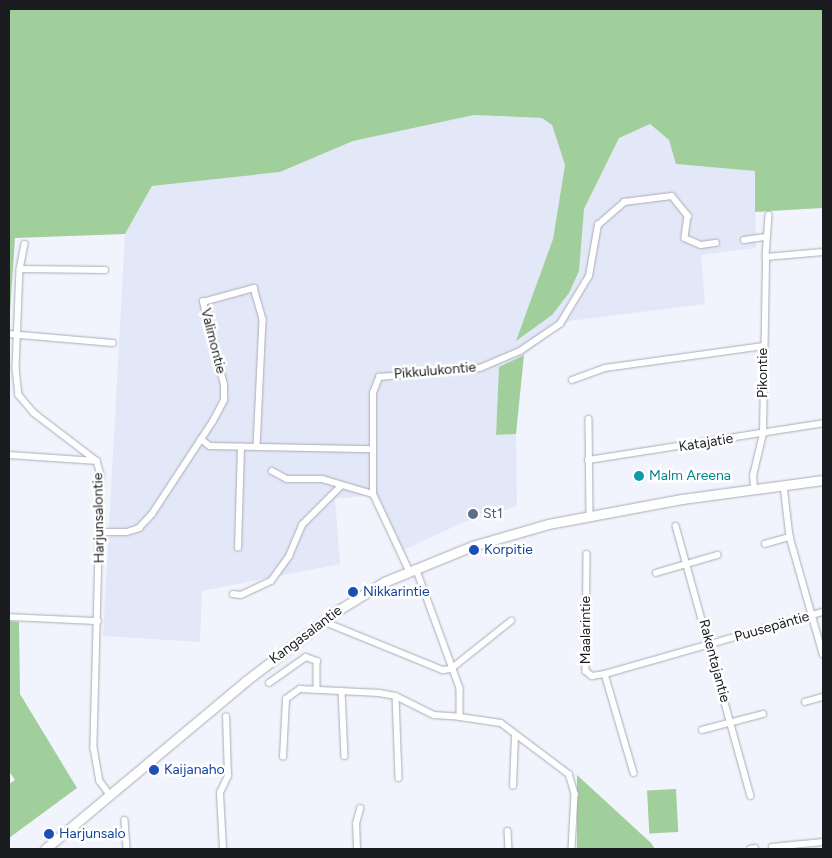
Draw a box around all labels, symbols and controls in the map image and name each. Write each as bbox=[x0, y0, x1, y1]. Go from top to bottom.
street label: Valimontie bbox=[197, 307, 229, 375]
street label: Pikontie bbox=[755, 348, 771, 398]
street label: Pikkulukontie bbox=[393, 359, 477, 383]
street label: Katajatie bbox=[677, 430, 735, 456]
place label: Malm Areena bbox=[649, 468, 731, 484]
marker: Malm Areena bbox=[633, 470, 645, 482]
street label: Harjunsalontie bbox=[90, 473, 108, 563]
place label: St1 bbox=[483, 506, 503, 522]
marker: St1 bbox=[467, 508, 479, 520]
place label: Korpitie bbox=[484, 542, 533, 558]
marker: Korpitie bbox=[468, 544, 480, 556]
place label: Nikkarintie bbox=[363, 584, 430, 600]
marker: Nikkarintie bbox=[347, 586, 359, 598]
street label: Maalarintie bbox=[578, 596, 594, 664]
street label: Kangasalantie bbox=[266, 602, 346, 668]
street label: Puusepäntie bbox=[733, 608, 811, 646]
street label: Rakentajantie bbox=[695, 618, 733, 704]
place label: Kaijanaho bbox=[164, 762, 225, 778]
marker: Kaijanaho bbox=[148, 764, 160, 776]
place label: Harjunsalo bbox=[59, 826, 126, 842]
marker: Harjunsalo bbox=[43, 828, 55, 840]

